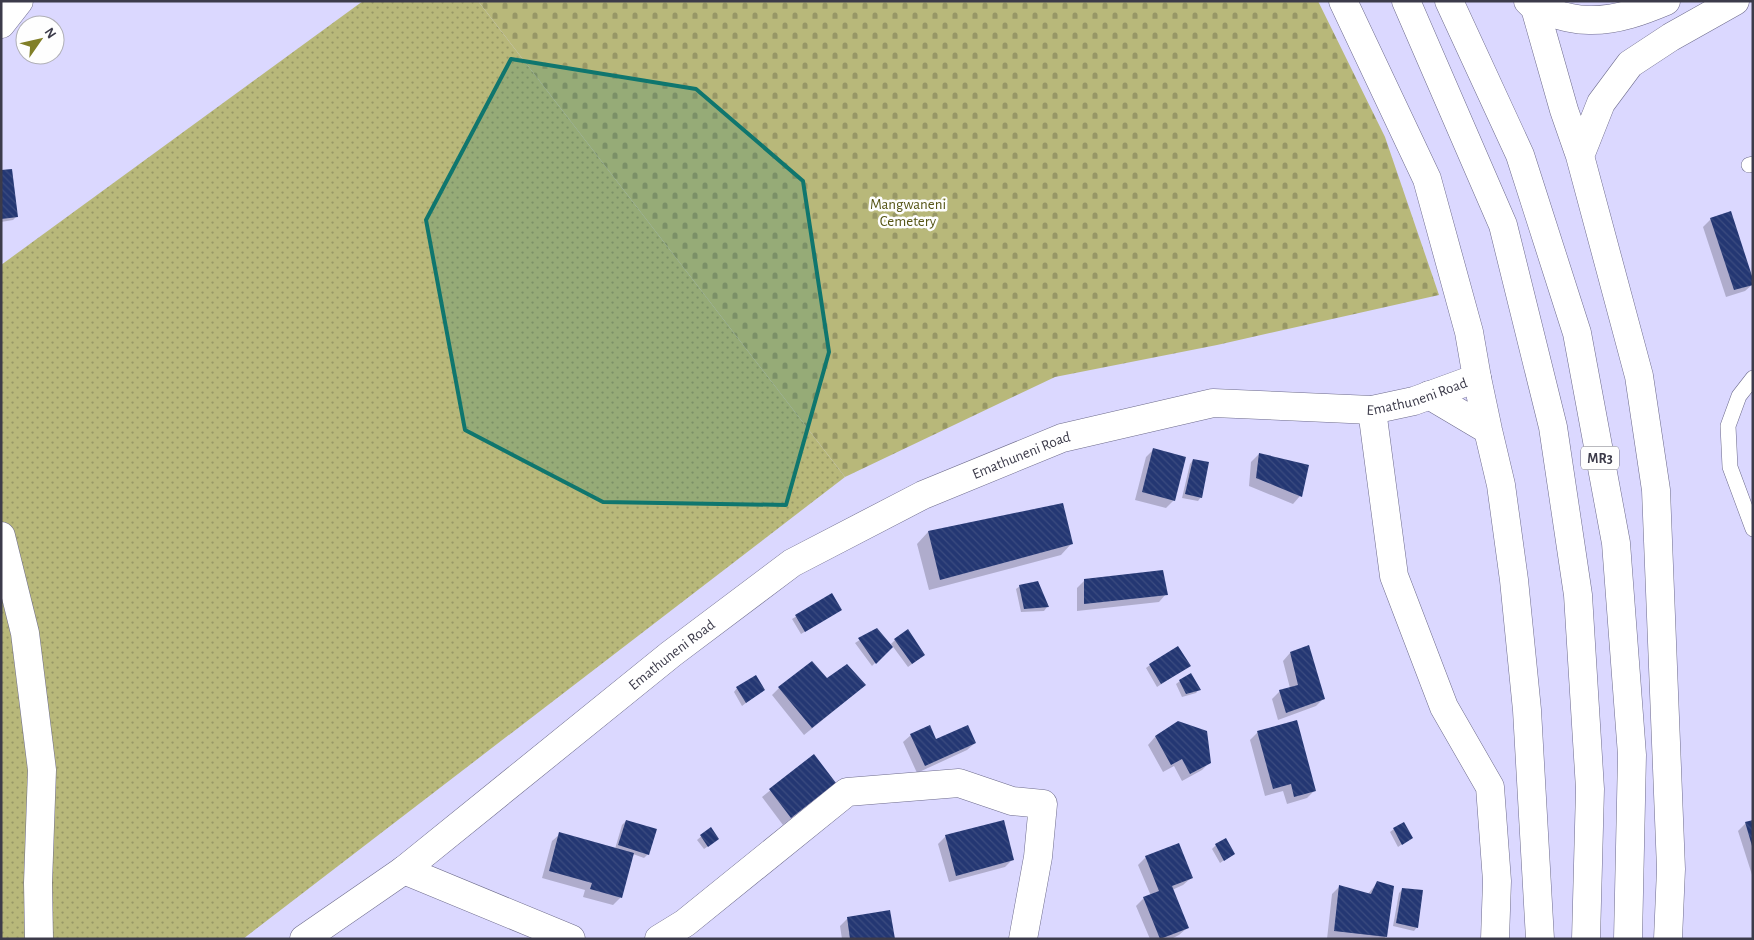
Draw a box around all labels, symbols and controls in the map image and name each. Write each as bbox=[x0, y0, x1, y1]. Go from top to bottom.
north arrow bbox=[15, 15, 65, 65]
text: N bbox=[41, 25, 58, 41]
park label: Mangwaneni Cemetery bbox=[870, 197, 946, 229]
street label: Emathuneni Road bbox=[1366, 375, 1470, 418]
street label: Emathuneni Road bbox=[970, 429, 1072, 482]
road number: MR3 bbox=[1581, 446, 1619, 469]
street label: Emathuneni Road bbox=[626, 617, 718, 693]

